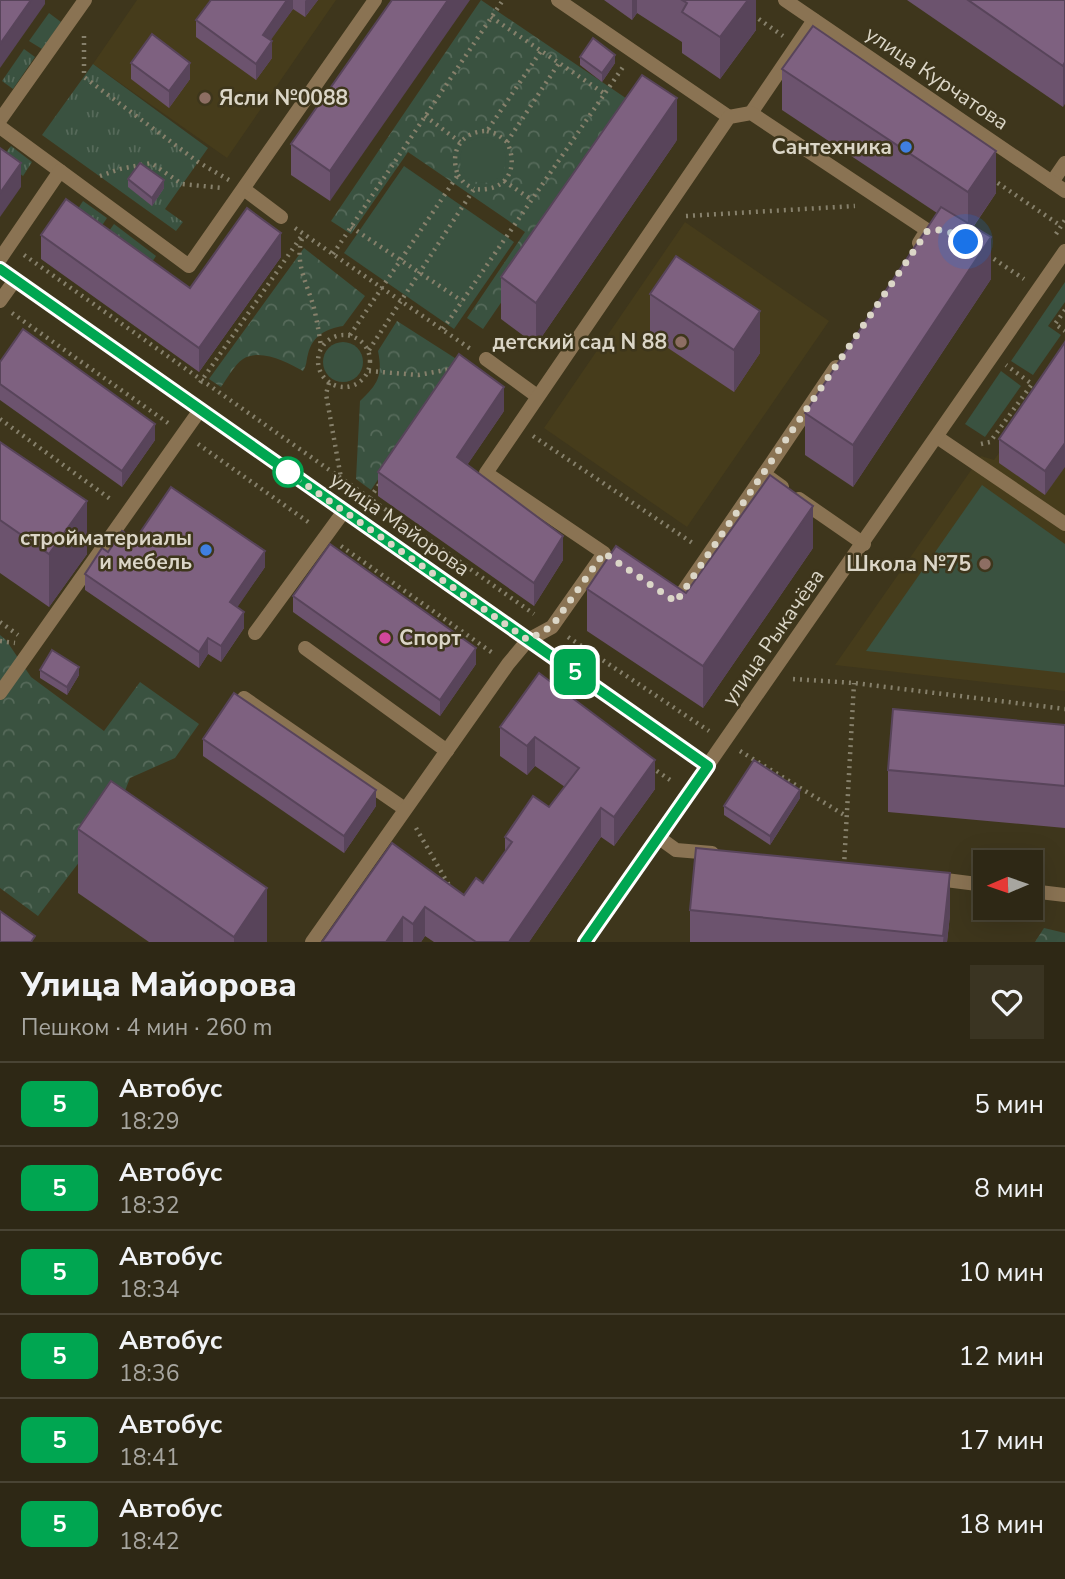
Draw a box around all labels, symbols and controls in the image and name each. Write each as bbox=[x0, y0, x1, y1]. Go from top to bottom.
street label: улица Курчатова bbox=[860, 20, 1014, 136]
place label: Ясли №0088 bbox=[219, 84, 348, 112]
marker: Ясли №0088 bbox=[197, 90, 213, 106]
place label: Сантехника bbox=[771, 133, 892, 161]
marker: Сантехника bbox=[898, 139, 914, 155]
your location bbox=[948, 224, 983, 259]
place label: детский сад N 88 bbox=[492, 328, 667, 356]
marker: детский сад N 88 bbox=[673, 334, 689, 350]
unlabelled marker bbox=[273, 457, 303, 487]
street label: улица Майорова bbox=[325, 465, 475, 583]
place label: стройматериалы и мебель bbox=[20, 524, 192, 576]
marker: стройматериалы и мебель bbox=[198, 542, 214, 558]
place label: Школа №75 bbox=[846, 550, 971, 578]
marker: Школа №75 bbox=[977, 556, 993, 572]
street label: улица Рыкачёва bbox=[715, 563, 831, 711]
place label: Спорт bbox=[399, 624, 461, 652]
marker: Спорт bbox=[377, 630, 393, 646]
line badge: 5 bbox=[552, 649, 598, 695]
text: 5 bbox=[568, 656, 582, 688]
north arrow bbox=[973, 850, 1043, 920]
map controls bbox=[973, 850, 1043, 920]
text: Улица Майорова bbox=[21, 963, 297, 1008]
button: heart bbox=[970, 965, 1044, 1039]
text: Пешком · 4 мин · 260 m bbox=[21, 1012, 272, 1043]
text: Автобус bbox=[119, 1071, 222, 1106]
text: 5 мин bbox=[974, 1087, 1044, 1122]
text: 5 bbox=[52, 1088, 67, 1120]
text: 18:29 bbox=[119, 1106, 179, 1137]
text: Автобус bbox=[119, 1155, 222, 1190]
text: 8 мин bbox=[974, 1171, 1044, 1206]
text: 5 bbox=[52, 1172, 67, 1204]
text: 18:32 bbox=[119, 1190, 179, 1221]
text: Автобус bbox=[119, 1239, 222, 1274]
text: 10 мин bbox=[959, 1255, 1044, 1290]
text: 5 bbox=[52, 1256, 67, 1288]
text: 18:34 bbox=[119, 1274, 179, 1305]
text: Автобус bbox=[119, 1323, 222, 1358]
text: 12 мин bbox=[959, 1339, 1044, 1374]
text: 5 bbox=[52, 1340, 67, 1372]
text: 18:36 bbox=[119, 1358, 179, 1389]
text: Автобус bbox=[119, 1407, 222, 1442]
text: 17 мин bbox=[959, 1423, 1044, 1458]
text: 5 bbox=[52, 1424, 67, 1456]
text: 18:41 bbox=[119, 1442, 179, 1473]
text: Автобус bbox=[119, 1491, 222, 1526]
text: 18 мин bbox=[959, 1507, 1044, 1542]
text: 5 bbox=[52, 1508, 67, 1540]
text: 18:42 bbox=[119, 1526, 179, 1557]

